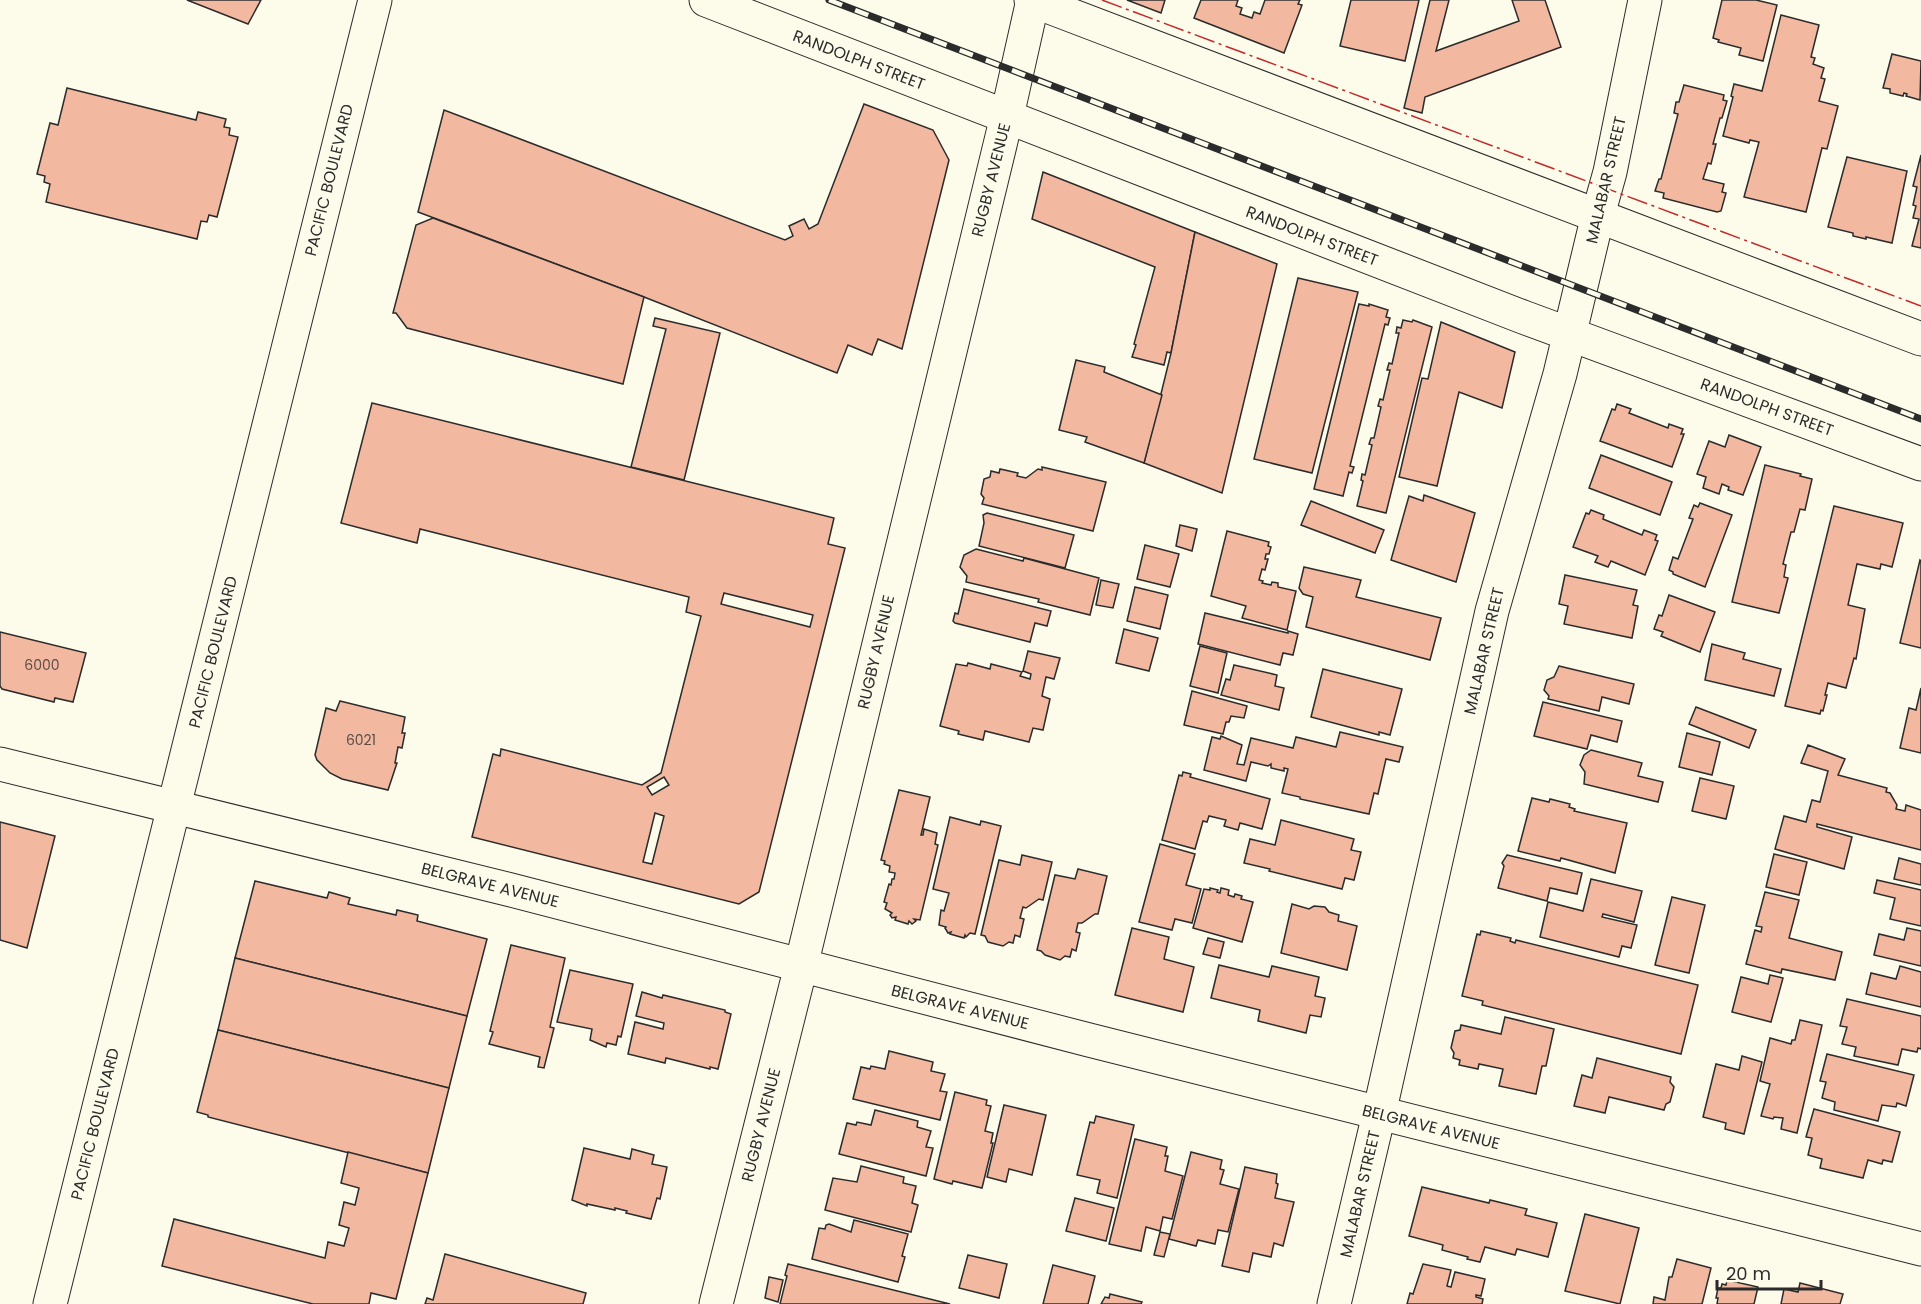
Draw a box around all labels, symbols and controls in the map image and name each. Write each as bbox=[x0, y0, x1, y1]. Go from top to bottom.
street label: RANDOLPH STREET bbox=[790, 24, 929, 96]
street label: PACIFIC BOULEVARD bbox=[299, 102, 359, 258]
street label: MALABAR STREET bbox=[1580, 114, 1632, 246]
street label: RUGBY AVENUE bbox=[966, 121, 1016, 239]
street label: RANDOLPH STREET bbox=[1243, 200, 1382, 272]
street label: RANDOLPH STREET bbox=[1697, 372, 1837, 442]
street label: PACIFIC BOULEVARD bbox=[183, 574, 243, 730]
street label: MALABAR STREET bbox=[1458, 585, 1510, 717]
street label: RUGBY AVENUE bbox=[852, 593, 900, 711]
house number: 6000 bbox=[24, 655, 60, 675]
house number: 6021 bbox=[346, 730, 376, 750]
street label: BELGRAVE AVENUE bbox=[419, 857, 561, 913]
street label: BELGRAVE AVENUE bbox=[889, 979, 1031, 1035]
street label: PACIFIC BOULEVARD bbox=[65, 1046, 125, 1202]
street label: RUGBY AVENUE bbox=[736, 1066, 786, 1184]
street label: BELGRAVE AVENUE bbox=[1360, 1099, 1502, 1155]
street label: MALABAR STREET bbox=[1334, 1128, 1386, 1260]
scale bar bbox=[1717, 1253, 1820, 1291]
text: 20 m bbox=[1726, 1261, 1771, 1286]

